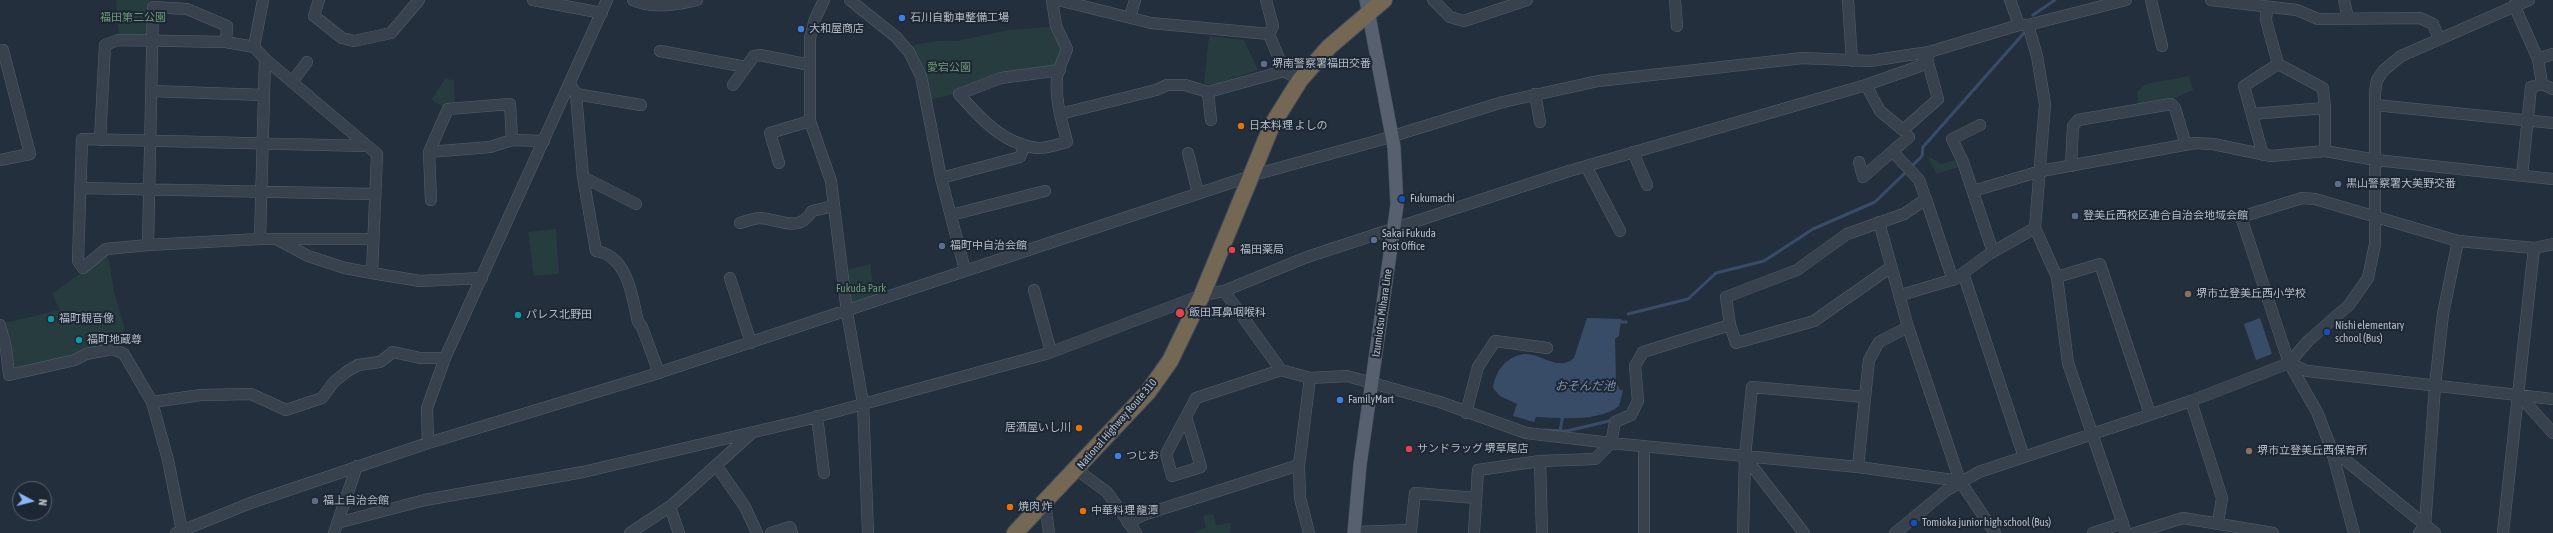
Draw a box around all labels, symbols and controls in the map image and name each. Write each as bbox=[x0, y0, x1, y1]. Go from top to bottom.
park label: 福田第二公園 bbox=[100, 11, 166, 25]
place label: 石川自動車整備工場 bbox=[910, 11, 1009, 25]
marker: 石川自動車整備工場 bbox=[897, 13, 907, 23]
place label: 大和屋商店 bbox=[809, 22, 864, 36]
marker: 大和屋商店 bbox=[796, 24, 806, 34]
place label: 堺南警察署福田交番 bbox=[1272, 57, 1371, 71]
marker: 堺南警察署福田交番 bbox=[1259, 59, 1269, 69]
park label: 愛宕公園 bbox=[927, 61, 971, 75]
place label: 日本料理 よしの bbox=[1249, 119, 1328, 133]
marker: 日本料理 よしの bbox=[1236, 121, 1246, 131]
place label: 黒山警察署大美野交番 bbox=[2346, 177, 2456, 191]
marker: 黒山警察署大美野交番 bbox=[2333, 179, 2343, 189]
place label: Fukumachi bbox=[1410, 192, 1455, 206]
marker: Fukumachi bbox=[1397, 194, 1407, 204]
place label: 登美丘西校区連合自治会地域会館 bbox=[2083, 209, 2248, 223]
marker: 登美丘西校区連合自治会地域会館 bbox=[2070, 211, 2080, 221]
place label: Sakai Fukuda Post Office bbox=[1382, 227, 1436, 253]
marker: Sakai Fukuda Post Office bbox=[1369, 235, 1379, 245]
place label: 福町中自治会館 bbox=[950, 239, 1027, 253]
marker: 福町中自治会館 bbox=[937, 241, 947, 251]
place label: 福田薬局 bbox=[1240, 243, 1284, 257]
marker: 福田薬局 bbox=[1227, 245, 1237, 255]
street label: Izumiotsu Mihara Line bbox=[1369, 268, 1395, 358]
park label: Fukuda Park bbox=[836, 282, 886, 296]
place label: 堺市立登美丘西小学校 bbox=[2196, 287, 2306, 301]
marker: 堺市立登美丘西小学校 bbox=[2183, 289, 2193, 299]
place label: 飯田耳鼻咽喉科 bbox=[1189, 306, 1266, 320]
marker: 飯田耳鼻咽喉科 bbox=[1174, 307, 1186, 319]
place label: パレス北野田 bbox=[526, 308, 592, 322]
marker: パレス北野田 bbox=[513, 310, 523, 320]
place label: 福町観音像 bbox=[59, 312, 114, 326]
marker: 福町観音像 bbox=[46, 314, 56, 324]
place label: Nishi elementary school (Bus) bbox=[2335, 319, 2404, 345]
marker: Nishi elementary school (Bus) bbox=[2322, 327, 2332, 337]
place label: 福町地蔵尊 bbox=[87, 333, 142, 347]
marker: 福町地蔵尊 bbox=[74, 335, 84, 345]
street label: National Highway Route 310 bbox=[1074, 376, 1160, 472]
water label: おそんだ池 bbox=[1555, 379, 1615, 393]
place label: FamilyMart bbox=[1348, 393, 1394, 407]
marker: FamilyMart bbox=[1335, 395, 1345, 405]
place label: 居酒屋いし川 bbox=[1005, 421, 1071, 435]
marker: 居酒屋いし川 bbox=[1074, 423, 1084, 433]
place label: サンドラッグ 堺草尾店 bbox=[1417, 442, 1529, 456]
marker: サンドラッグ 堺草尾店 bbox=[1404, 444, 1414, 454]
place label: 堺市立登美丘西保育所 bbox=[2257, 444, 2367, 458]
marker: 堺市立登美丘西保育所 bbox=[2244, 446, 2254, 456]
place label: つじお bbox=[1126, 449, 1159, 463]
marker: つじお bbox=[1113, 451, 1123, 461]
north arrow bbox=[12, 481, 52, 521]
place label: 福上自治会館 bbox=[323, 494, 389, 508]
marker: 福上自治会館 bbox=[310, 496, 320, 506]
text: N bbox=[37, 498, 49, 506]
place label: 焼肉 炸 bbox=[1018, 500, 1053, 514]
marker: 焼肉 炸 bbox=[1005, 502, 1015, 512]
place label: 中華料理 龍潭 bbox=[1091, 504, 1159, 518]
marker: 中華料理 龍潭 bbox=[1078, 506, 1088, 516]
place label: Tomioka junior high school (Bus) bbox=[1922, 516, 2051, 530]
marker: Tomioka junior high school (Bus) bbox=[1909, 518, 1919, 528]

